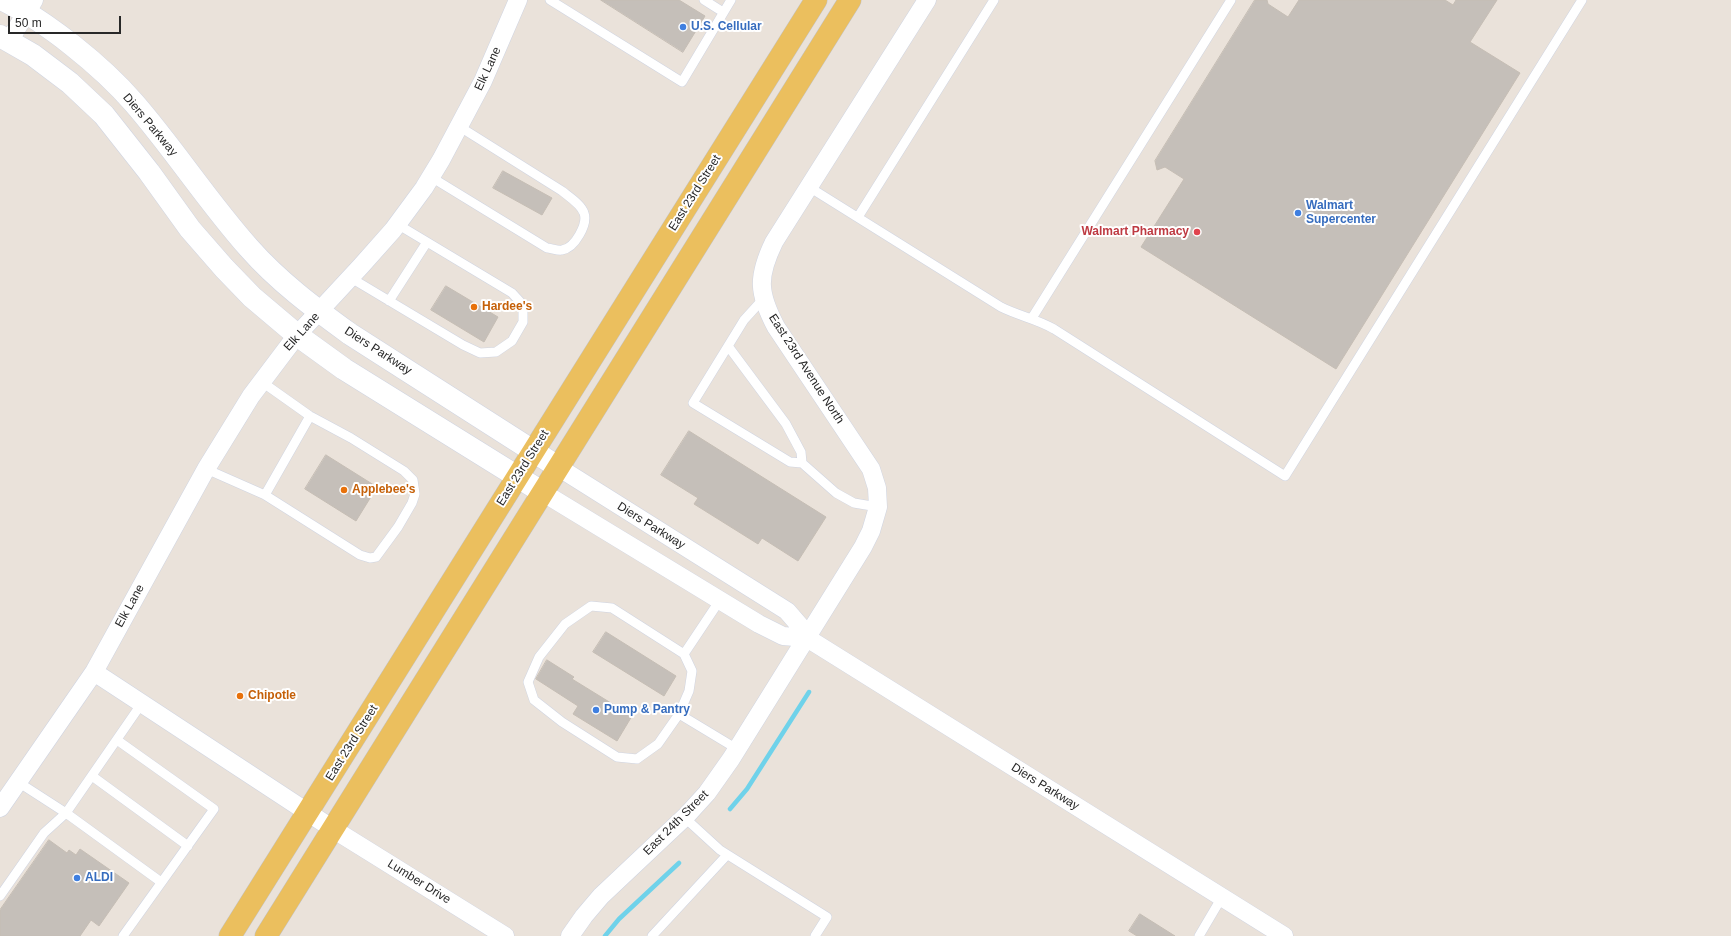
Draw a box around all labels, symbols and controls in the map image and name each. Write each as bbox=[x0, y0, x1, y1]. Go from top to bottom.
scale bar bbox=[10, 8, 123, 34]
text: 50 m bbox=[15, 16, 42, 30]
place label: U.S. Cellular bbox=[691, 20, 762, 34]
marker: U.S. Cellular bbox=[678, 22, 688, 32]
street label: Elk Lane bbox=[472, 45, 504, 93]
street label: Diers Parkway bbox=[120, 91, 180, 159]
street label: East 23rd Street bbox=[666, 152, 724, 234]
place label: Walmart Supercenter bbox=[1306, 199, 1376, 227]
marker: Walmart Supercenter bbox=[1293, 208, 1303, 218]
place label: Walmart Pharmacy bbox=[1081, 225, 1189, 239]
marker: Walmart Pharmacy bbox=[1192, 227, 1202, 237]
place label: Hardee's bbox=[482, 300, 532, 314]
marker: Hardee's bbox=[469, 302, 479, 312]
street label: Elk Lane bbox=[281, 310, 323, 354]
street label: East 23rd Avenue North bbox=[765, 311, 847, 427]
street label: Diers Parkway bbox=[342, 324, 414, 378]
street label: East 23rd Street bbox=[494, 427, 552, 509]
place label: Applebee's bbox=[352, 483, 416, 497]
marker: Applebee's bbox=[339, 485, 349, 495]
street label: Diers Parkway bbox=[614, 499, 688, 553]
street label: Elk Lane bbox=[112, 582, 148, 630]
place label: Chipotle bbox=[248, 689, 296, 703]
marker: Chipotle bbox=[235, 691, 245, 701]
street label: East 23rd Street bbox=[323, 702, 381, 784]
place label: Pump & Pantry bbox=[604, 703, 690, 717]
marker: Pump & Pantry bbox=[591, 705, 601, 715]
street label: Diers Parkway bbox=[1008, 760, 1082, 814]
street label: East 24th Street bbox=[640, 787, 712, 859]
street label: Lumber Drive bbox=[385, 857, 453, 907]
place label: ALDI bbox=[85, 871, 113, 885]
marker: ALDI bbox=[72, 873, 82, 883]

